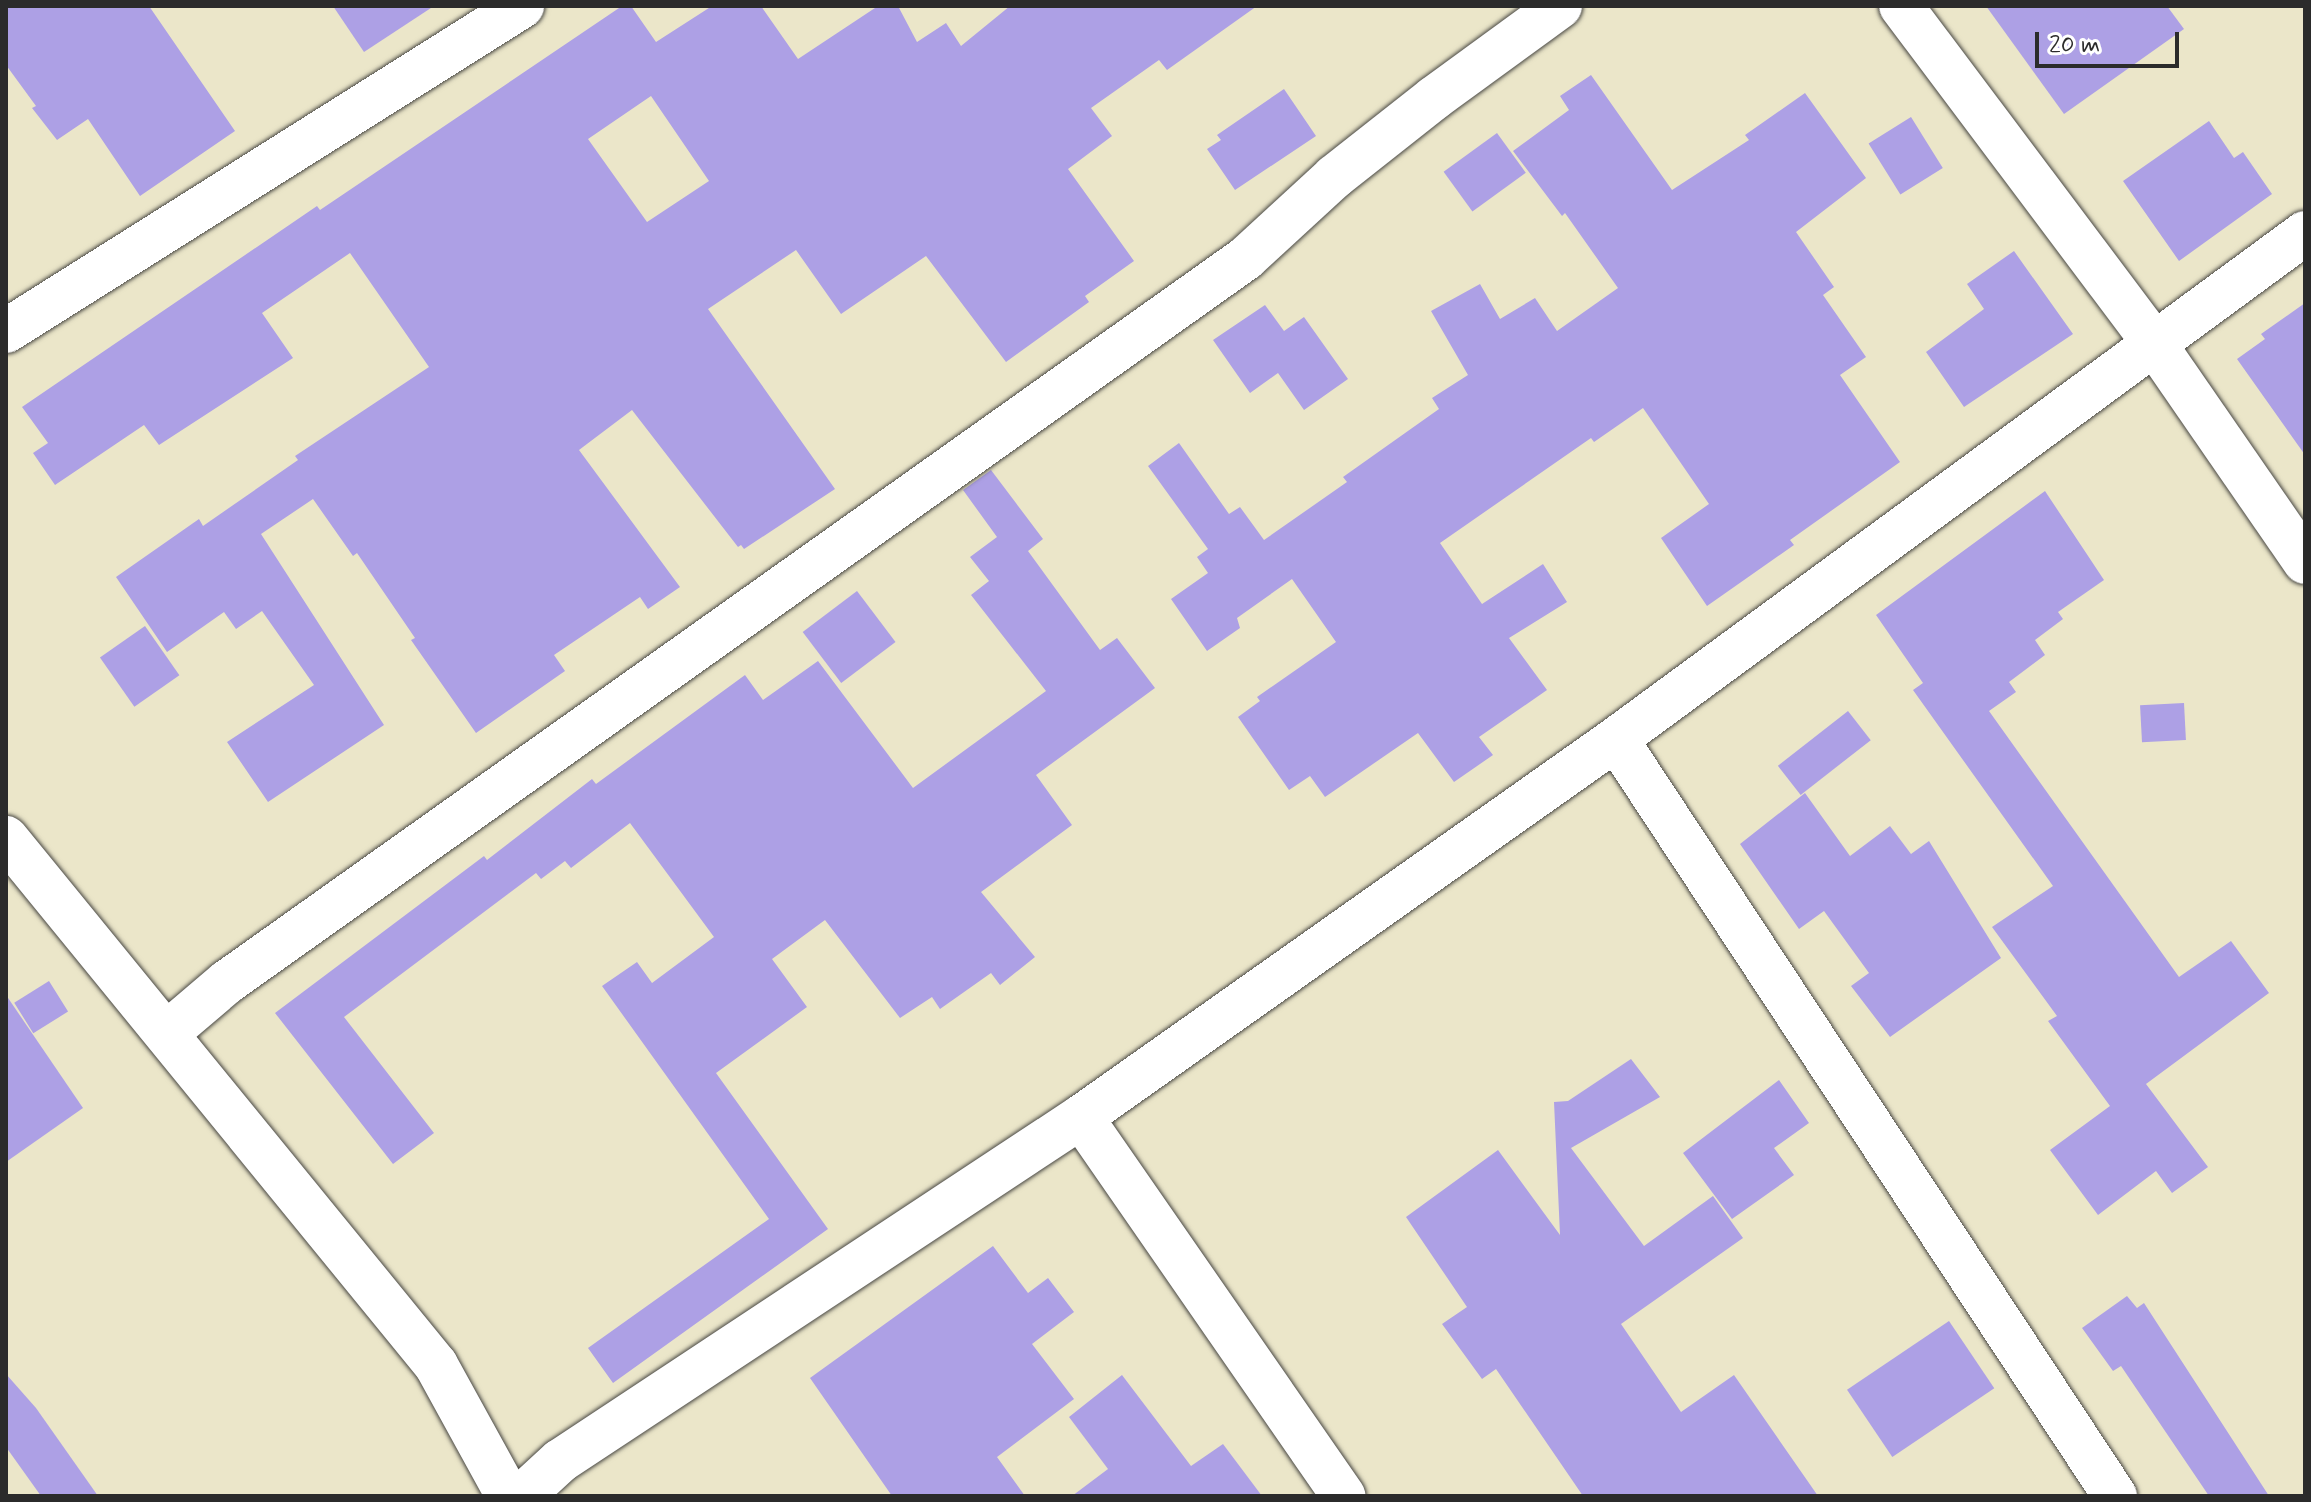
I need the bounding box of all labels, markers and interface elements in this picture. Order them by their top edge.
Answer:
scale bar [2039,16,2183,66]
text: 20 m [2049,30,2100,61]

